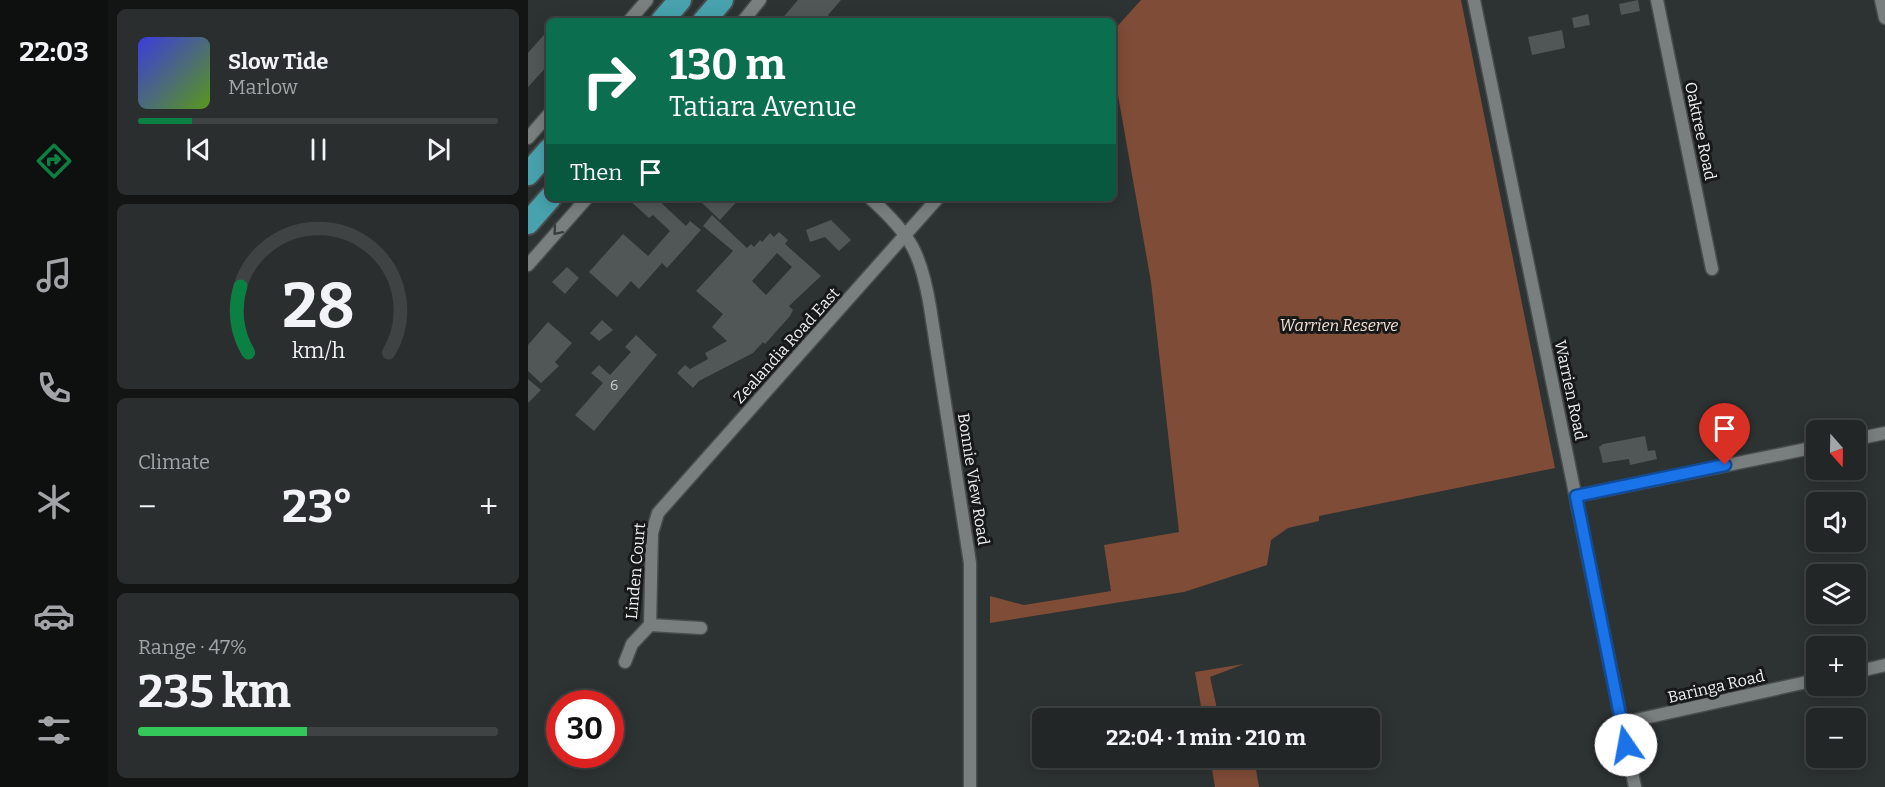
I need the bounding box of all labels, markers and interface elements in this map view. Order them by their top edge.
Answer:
text: 22:03 [19,36,89,68]
text: 130 m [669,40,786,90]
icon: right [570,42,648,120]
text: Slow Tide [228,48,328,75]
text: Marlow [228,75,298,99]
street label: Oaktree Road [1681,80,1720,182]
text: Tatiara Avenue [669,91,856,123]
icon: previous [182,133,215,166]
icon: pause [302,133,335,166]
icon: next [422,133,455,166]
icon: directions [33,140,75,182]
icon: arrive [634,156,667,189]
text: Then [570,159,622,186]
one-way arrow [553,225,564,235]
icon: music [33,254,75,296]
text: 28 [282,269,354,344]
street label: Zealandia Road East [729,283,843,407]
park label: Warrien Reserve [1280,316,1398,335]
street label: Warrien Road [1551,338,1591,442]
text: km/h [291,339,345,365]
icon: phone [33,367,75,409]
house number: 6 [610,377,618,394]
pin [1699,403,1750,465]
street label: Bonnie View Road [954,412,993,547]
icon: arrive [1708,412,1741,445]
north arrow [1806,420,1866,480]
map controls [1806,420,1866,768]
text: Climate [138,450,210,474]
text: 23° [282,480,353,534]
icon: climate [33,481,75,523]
text: − [138,487,156,527]
text: + [479,487,498,527]
button: sound [1806,492,1866,552]
street label: Linden Court [622,522,649,620]
button: layers [1806,564,1866,624]
icon: car [33,595,75,637]
text: Range · 47% [138,635,247,659]
button: + [1806,636,1866,696]
text: 235 km [138,665,291,719]
street label: Baringa Road [1666,666,1767,707]
speed limit sign: 30 [546,690,624,768]
button: − [1806,708,1866,768]
icon: filters [33,709,75,751]
position arrow [1594,713,1658,777]
text: 22:04 · 1 min · 210 m [1106,724,1306,751]

